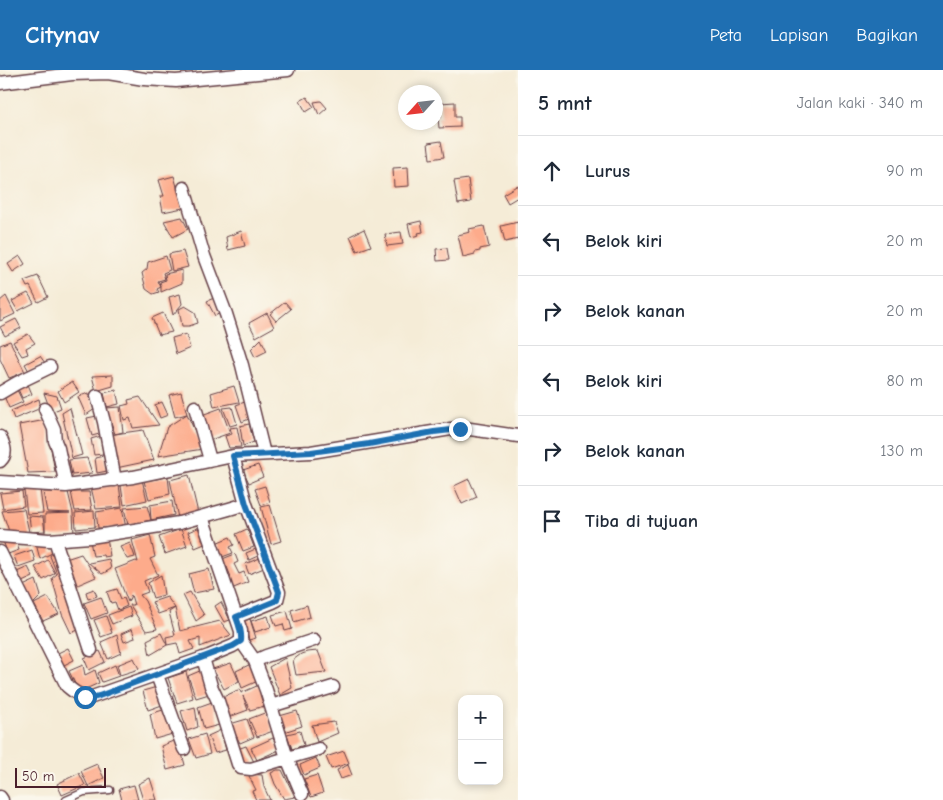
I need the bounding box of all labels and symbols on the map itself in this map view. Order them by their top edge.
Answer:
north arrow [398,85,443,130]
route end [449,418,472,441]
route start [74,686,97,709]
scale bar [15,765,106,788]

